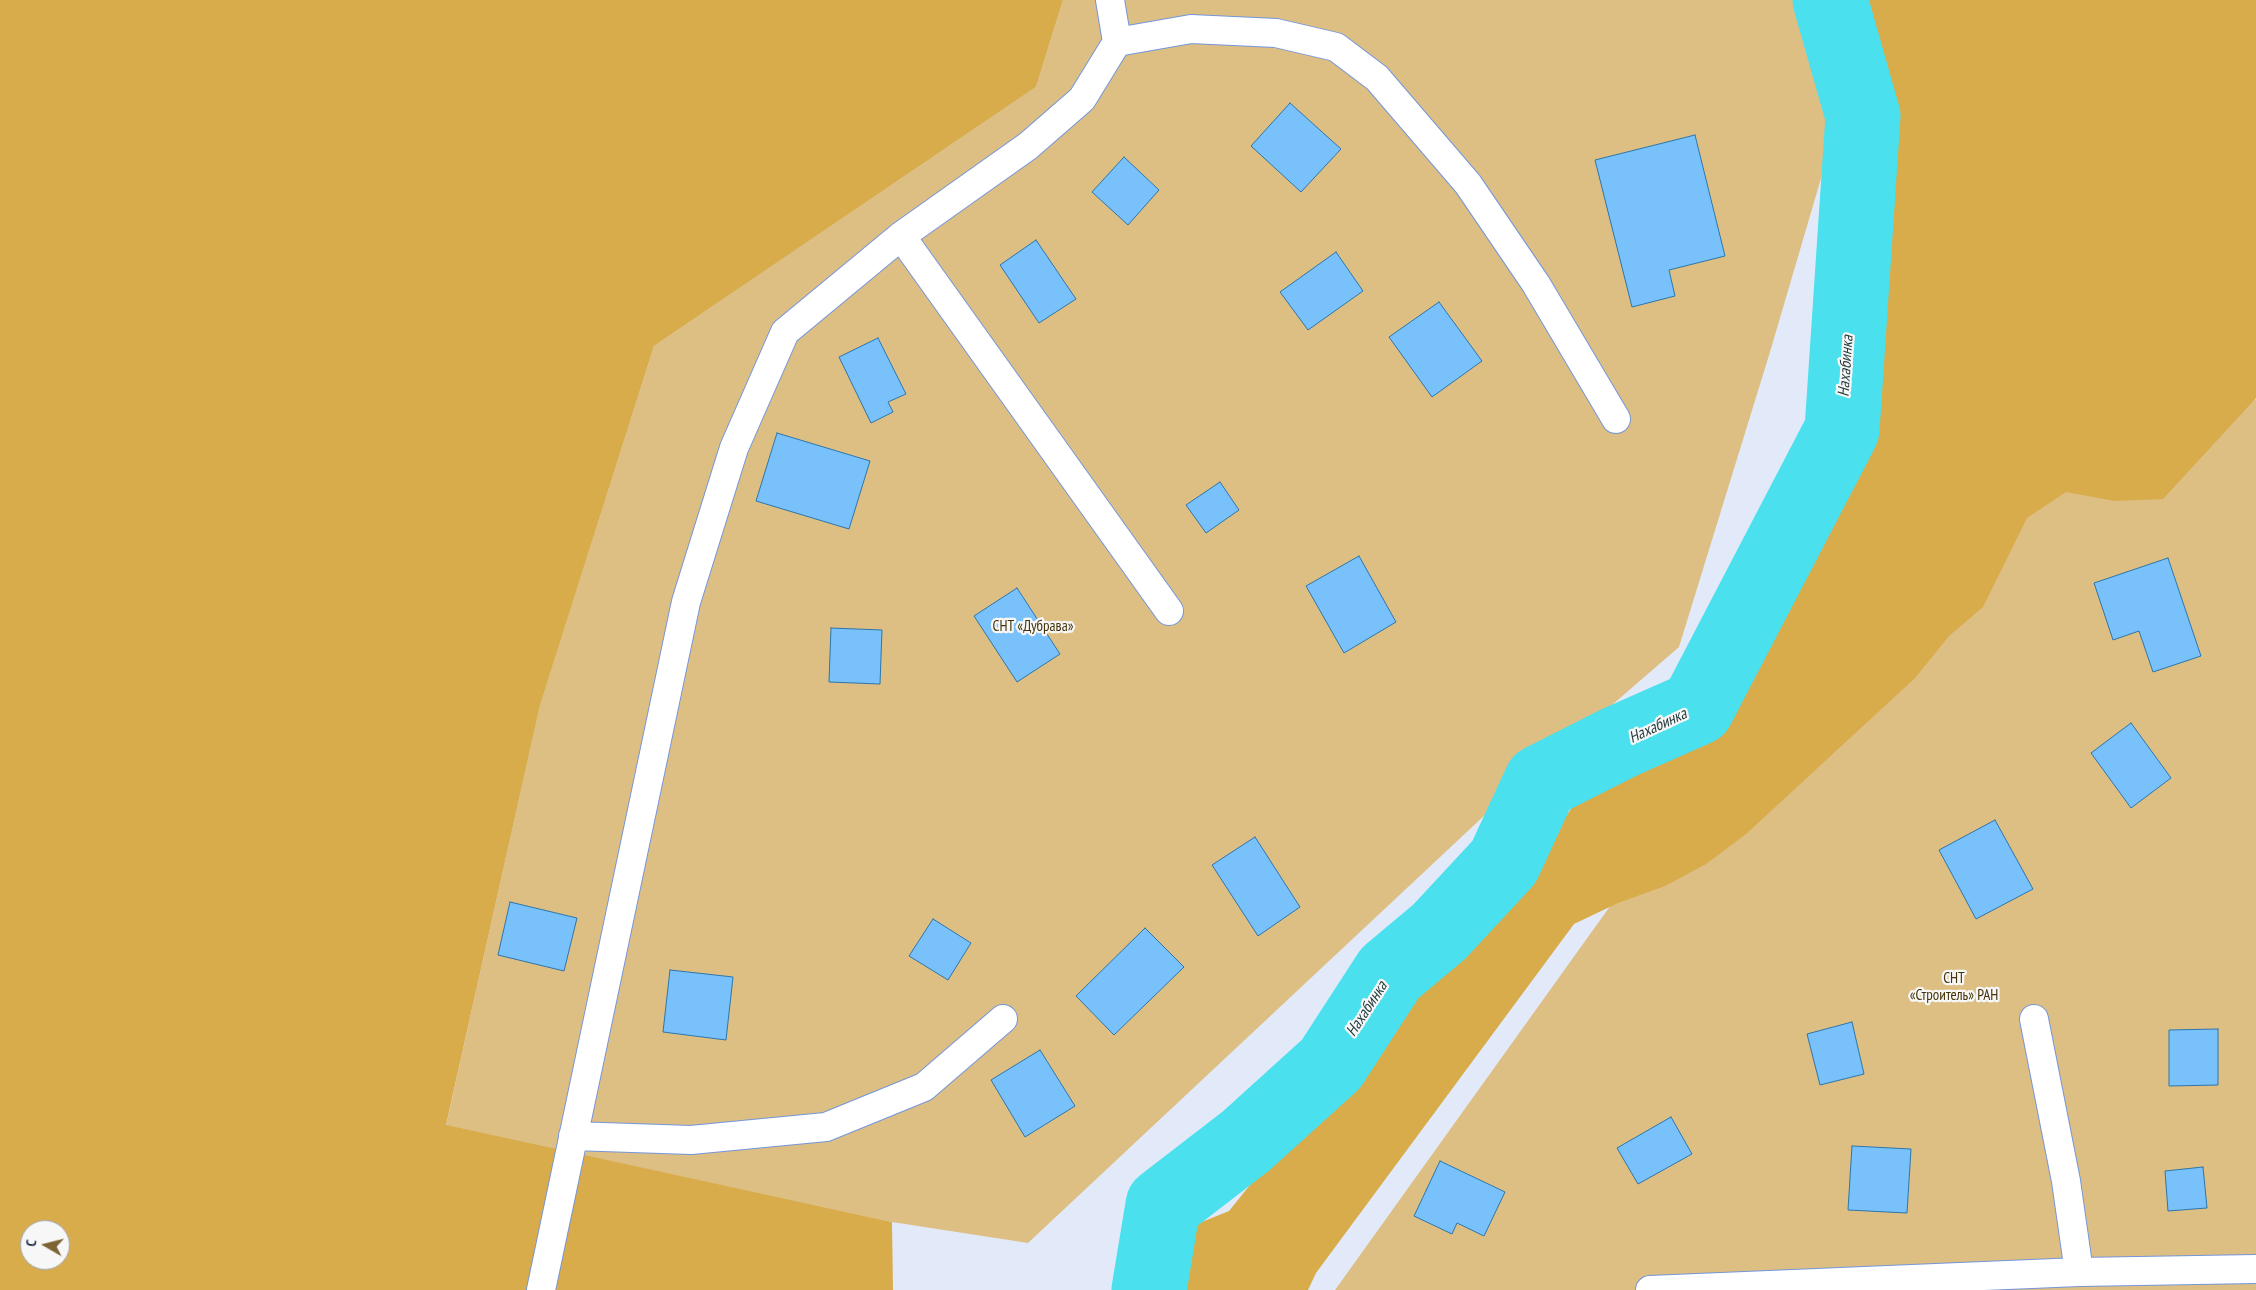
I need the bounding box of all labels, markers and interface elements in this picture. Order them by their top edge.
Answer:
water label: Нахабинка [1834,335,1858,397]
park label: СНТ «Дубрава» [993,618,1073,636]
water label: Нахабинка [1626,704,1690,748]
park label: СНТ «Строитель» РАН [1910,970,1998,1005]
water label: Нахабинка [1342,978,1392,1040]
north arrow [20,1220,70,1270]
text: С [22,1239,40,1247]

